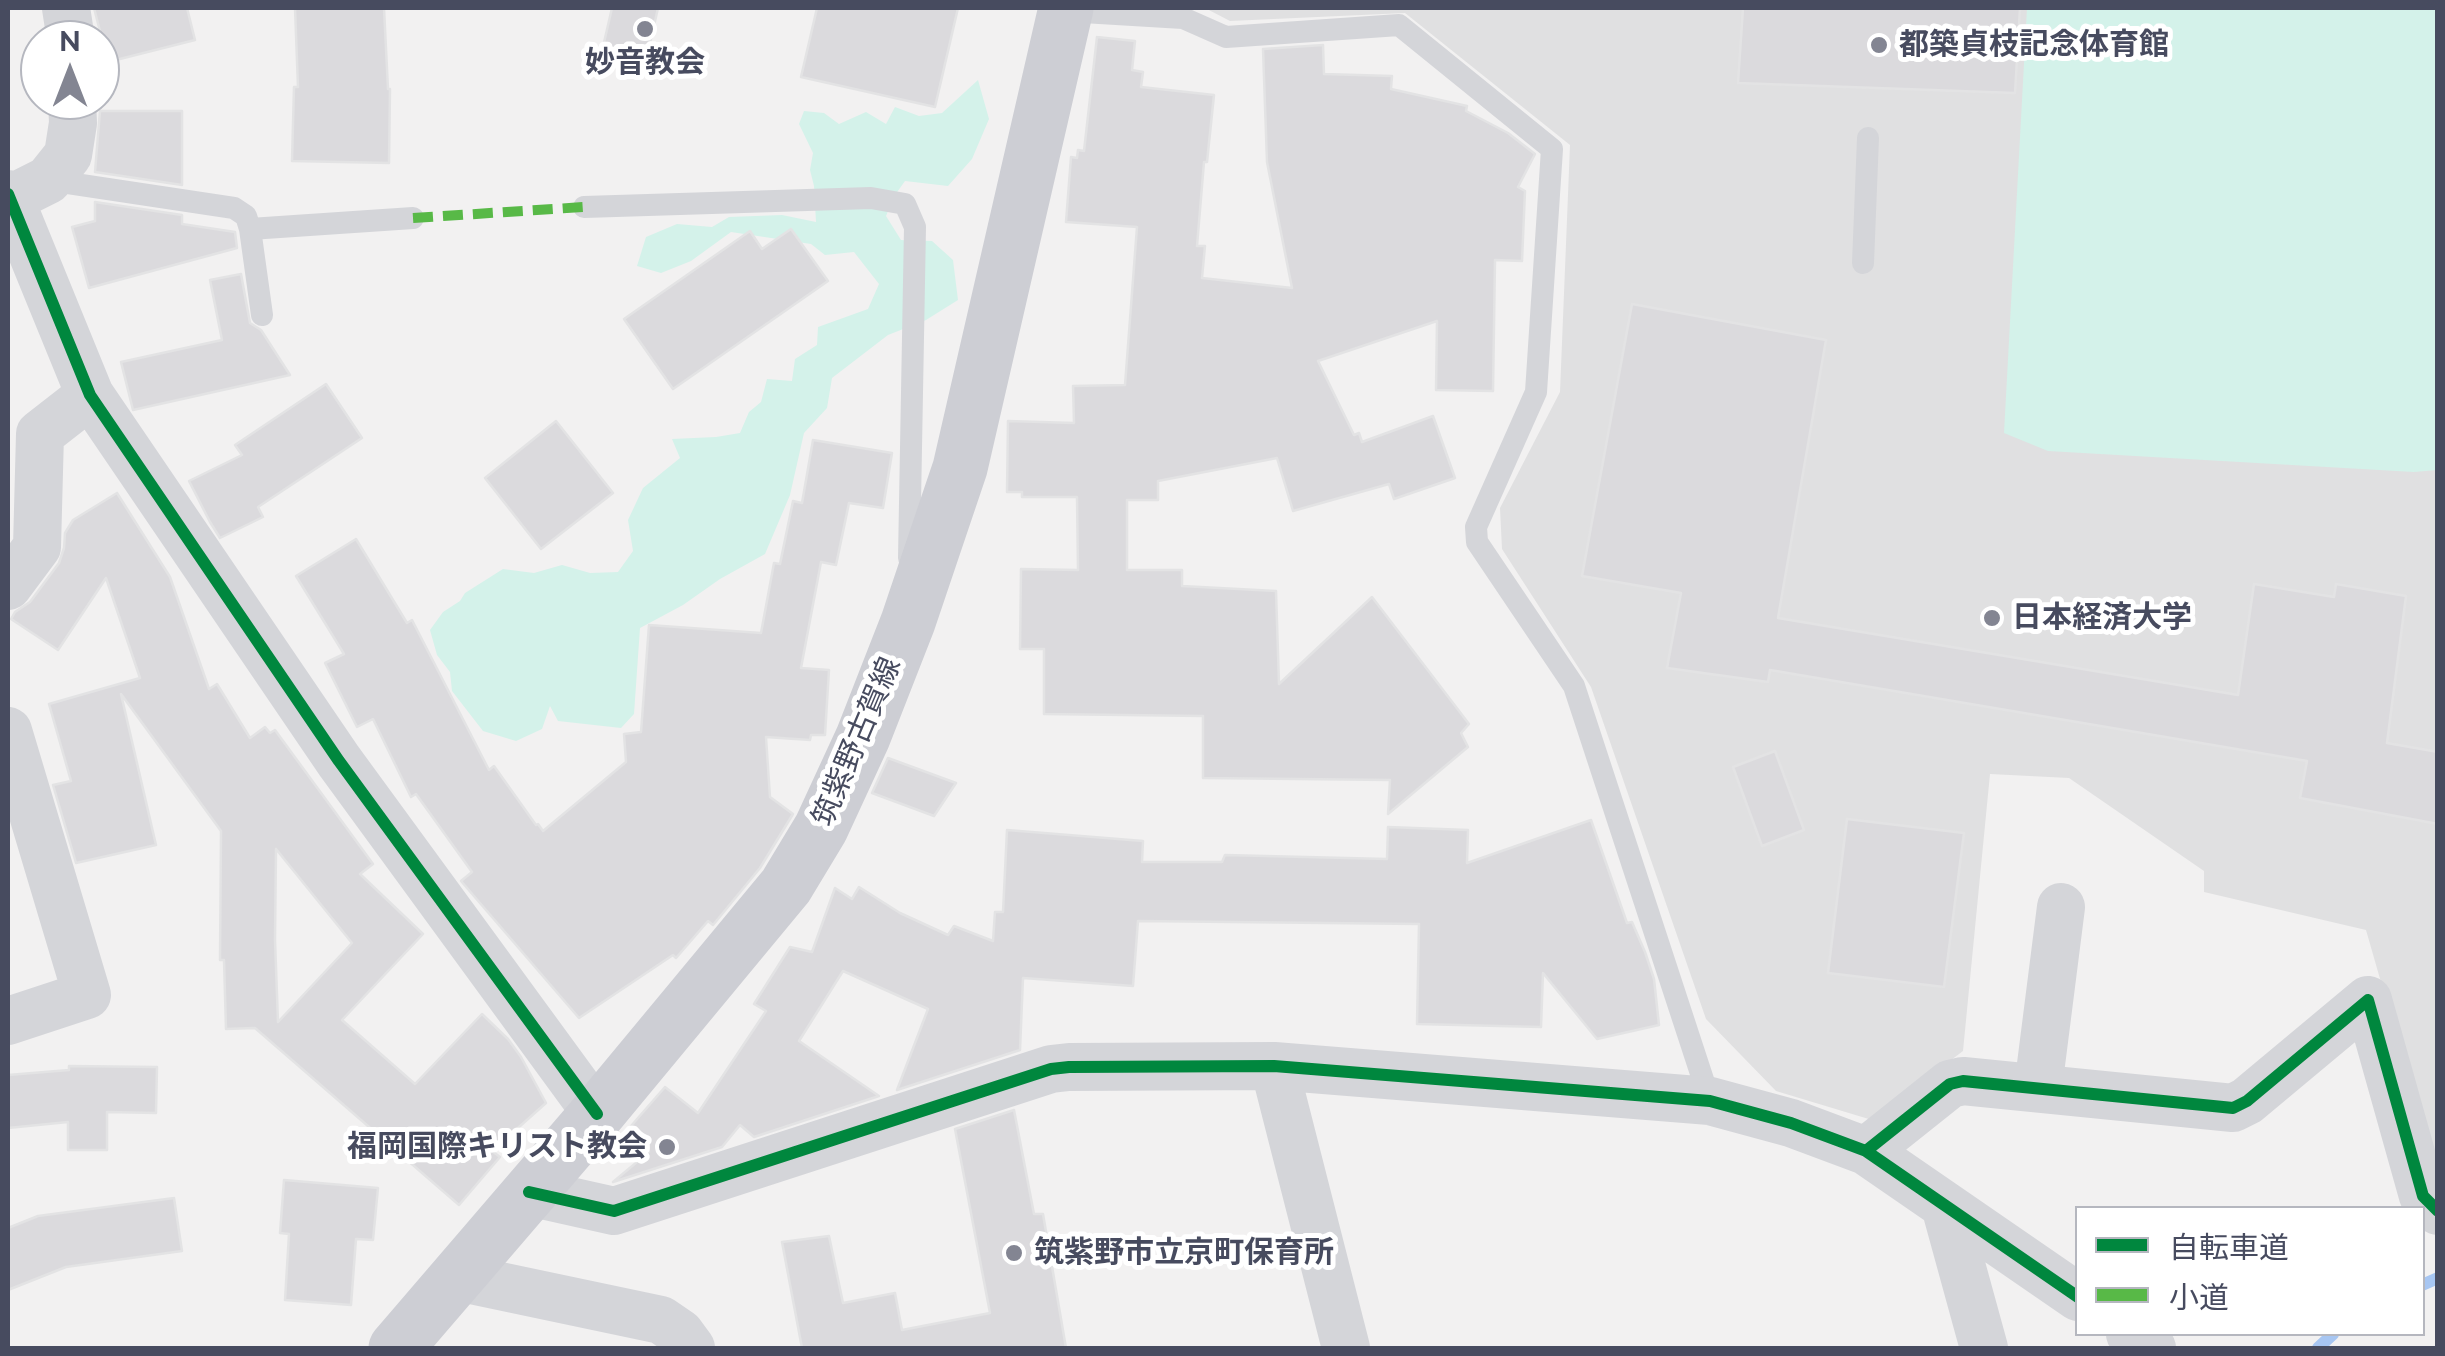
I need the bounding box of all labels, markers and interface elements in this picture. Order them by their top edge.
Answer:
marker: 妙音教会 [634,18,656,40]
north arrow [20,20,120,120]
text: N [59,25,81,58]
place label: 都築貞枝記念体育館 [1899,27,2169,63]
marker: 都築貞枝記念体育館 [1868,34,1890,56]
place label: 妙音教会 [585,45,705,81]
place label: 日本経済大学 [2012,600,2192,636]
marker: 日本経済大学 [1981,607,2003,629]
street label: 筑紫野古賀線 [805,652,909,832]
place label: 福岡国際キリスト教会 [347,1129,647,1165]
marker: 福岡国際キリスト教会 [656,1136,678,1158]
legend [2075,1206,2425,1336]
text: 自転車道 [2169,1230,2289,1265]
place label: 筑紫野市立京町保育所 [1034,1235,1334,1271]
marker: 筑紫野市立京町保育所 [1003,1242,1025,1264]
text: 小道 [2169,1280,2229,1315]

